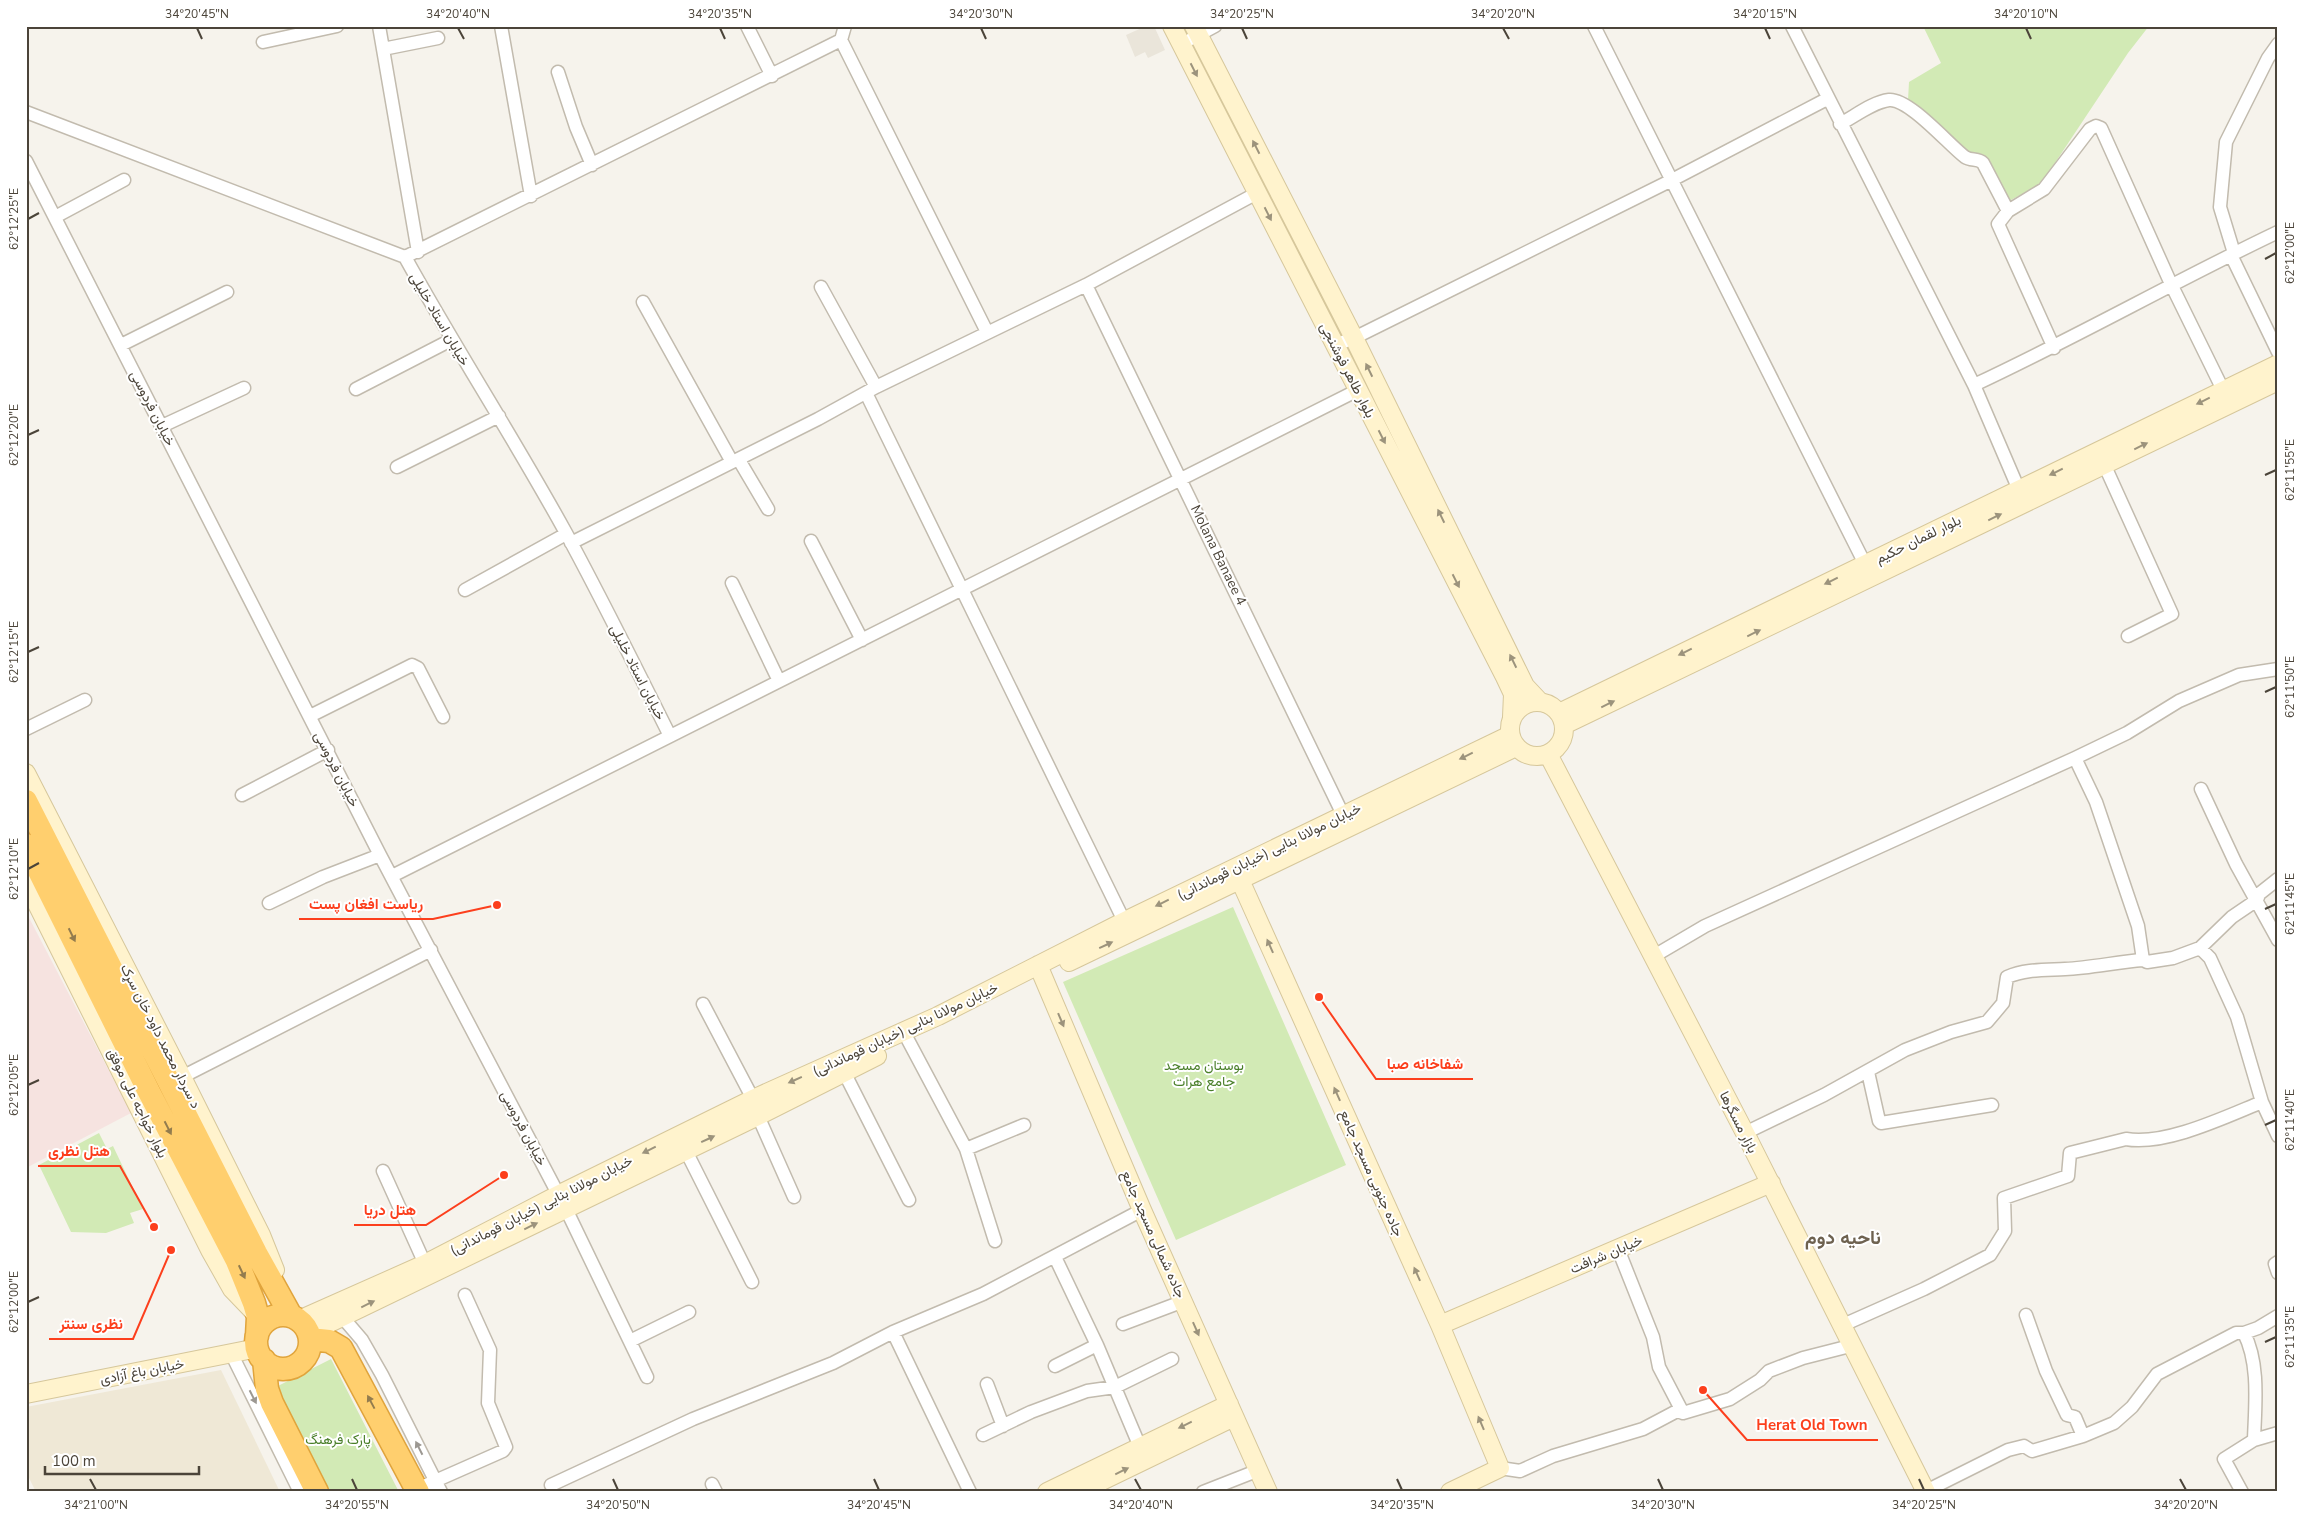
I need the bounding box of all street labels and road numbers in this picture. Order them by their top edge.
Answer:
street label: خیابان استاد خلیلی [405,269,474,369]
street label: بلوار طاهر فوشنجی [1315,319,1380,421]
street label: خیابان فردوسی [125,367,180,449]
street label: Molana Banaee 4 [1186,502,1251,609]
street label: بلوار لقمان حکیم [1872,511,1964,568]
street label: خیابان استاد خلیلی [605,621,670,723]
street label: خیابان فردوسی [309,728,364,810]
street label: خیابان مولانا بنایی (خیابان قوماندانی) [1174,798,1364,904]
street label: د سردار محمد داود خان سړک [116,961,205,1112]
street label: خیابان مولانا بنایی (خیابان قوماندانی) [809,978,1001,1081]
street label: بلوار خواجه علی موفق [103,1045,172,1161]
street label: خیابان فردوسی [496,1087,551,1169]
street label: بازار مسگرها [1715,1088,1762,1157]
street label: جاده جنوبی مسجد جامع [1334,1107,1408,1240]
street label: خیابان مولانا بنایی (خیابان قوماندانی) [447,1151,636,1260]
street label: جاده شمالی مسجد جامع [1116,1167,1190,1302]
street label: خیابان شرافت [1567,1231,1645,1278]
street label: خیابان باغ آزادی [98,1354,186,1390]

